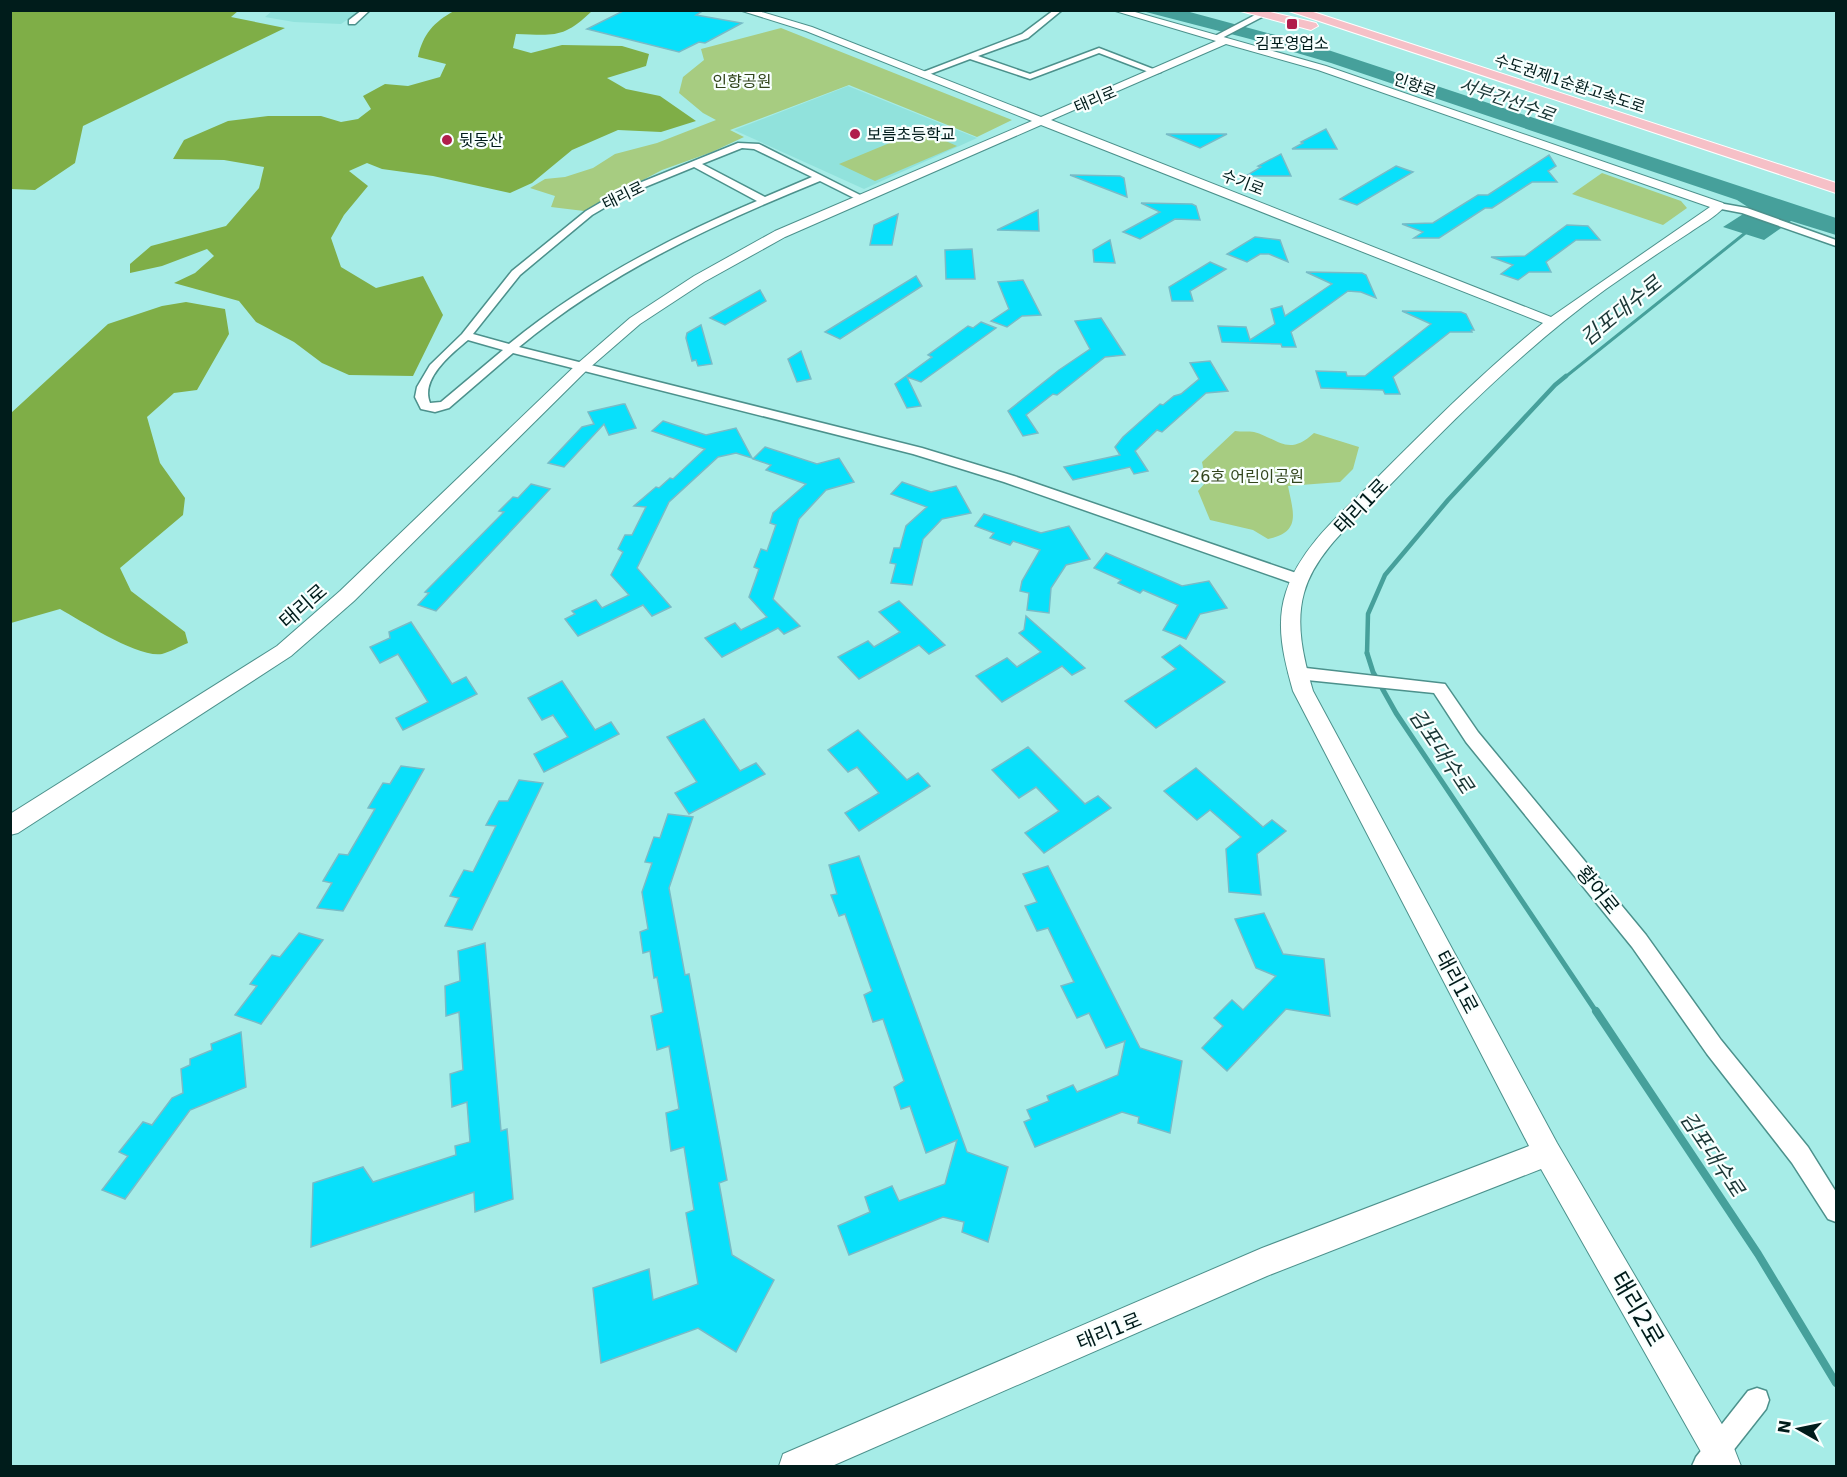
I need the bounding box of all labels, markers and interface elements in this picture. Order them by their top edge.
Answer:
marker: 김포영업소 [1285,17,1299,31]
place label: 김포영업소 [1255,34,1329,53]
street label: 수도권제1순환고속도로 [1492,50,1648,117]
street label: 인향로 [1391,69,1439,102]
park label: 인향공원 [713,72,771,91]
water label: 서부간선수로 [1457,73,1559,126]
street label: 태리로 [1071,82,1119,117]
place label: 보름초등학교 [867,125,955,144]
marker: 보름초등학교 [848,127,862,141]
place label: 뒷동산 [459,131,503,150]
marker: 뒷동산 [440,133,454,147]
street label: 수기로 [1219,166,1267,199]
street label: 태리로 [599,177,647,214]
water label: 김포대수로 [1576,270,1667,351]
park label: 26호 어린이공원 [1190,467,1304,486]
street label: 태리1로 [1329,473,1393,539]
street label: 태리로 [274,579,332,633]
water label: 김포대수로 [1404,704,1479,799]
street label: 황어로 [1571,861,1625,919]
street label: 태리1로 [1430,946,1484,1018]
water label: 김포대수로 [1675,1107,1750,1202]
street label: 태리2로 [1604,1267,1670,1351]
street label: 태리1로 [1073,1307,1145,1355]
north arrow [1769,1399,1829,1459]
text: N [1774,1419,1795,1435]

